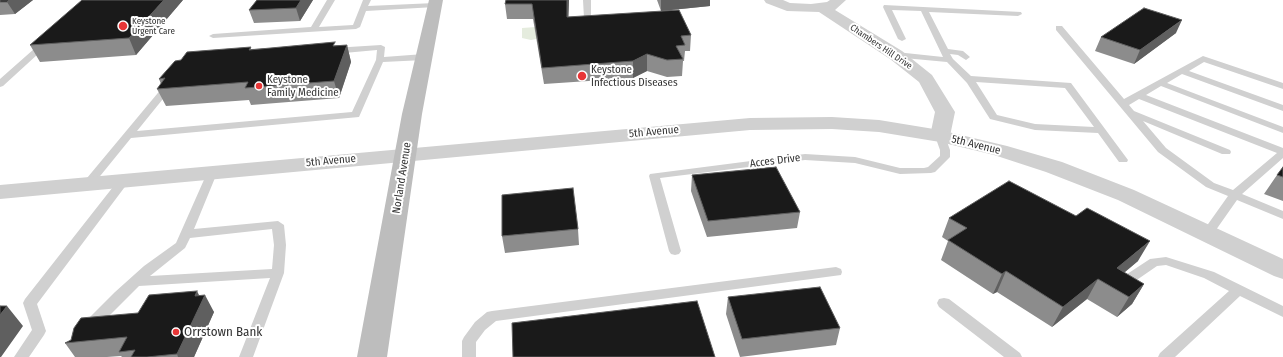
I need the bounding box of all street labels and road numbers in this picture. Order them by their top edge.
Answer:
street label: Chambers Hill Drive [848,22,914,72]
street label: 5th Avenue [629,123,679,141]
street label: 5th Avenue [950,133,1002,157]
street label: Norland Avenue [390,141,414,215]
street label: Acces Drive [749,151,801,171]
street label: 5th Avenue [306,152,356,170]

